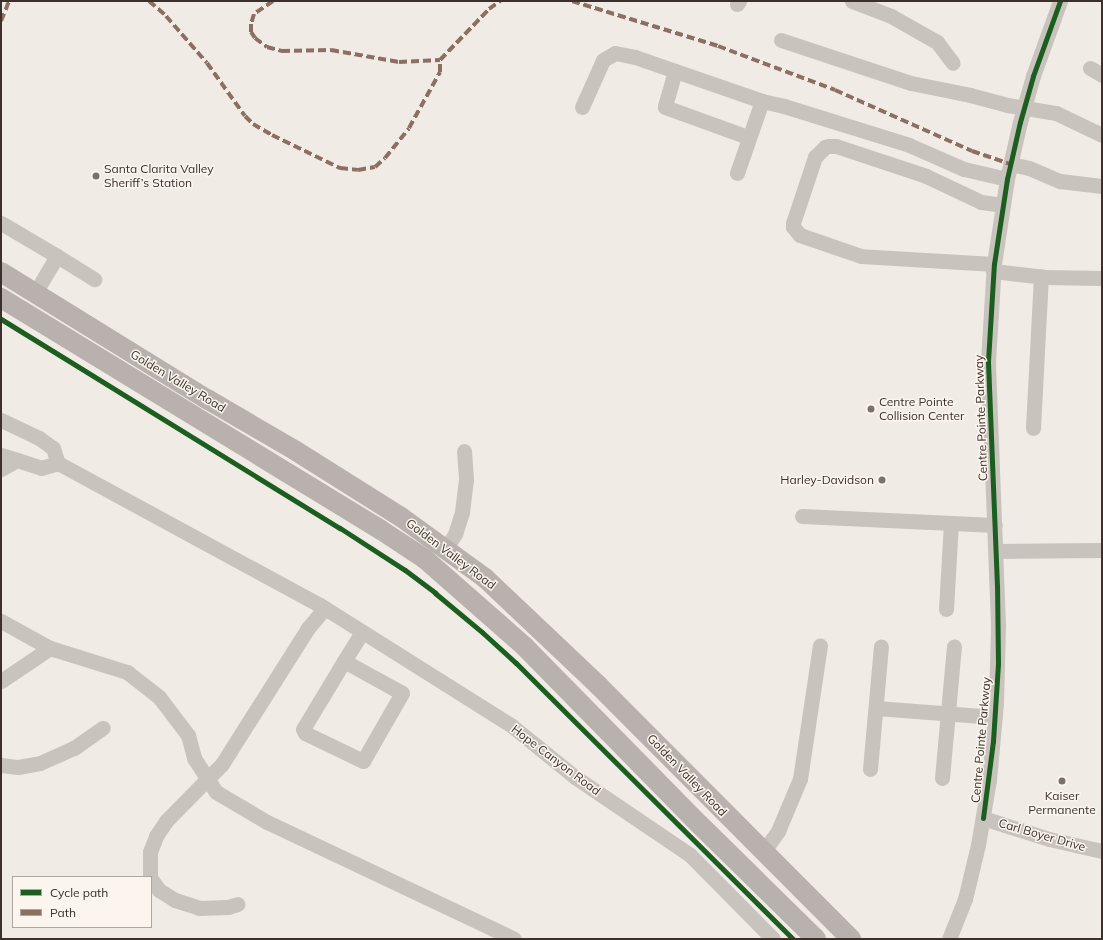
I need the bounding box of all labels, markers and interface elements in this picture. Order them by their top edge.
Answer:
place label: Santa Clarita Valley Sheriff’s Station [104,162,214,190]
marker: Santa Clarita Valley Sheriff’s Station [91,171,101,181]
street label: Golden Valley Road [128,347,228,415]
street label: Centre Pointe Parkway [972,355,990,481]
place label: Centre Pointe Collision Center [879,395,964,423]
marker: Centre Pointe Collision Center [866,404,876,414]
place label: Harley-Davidson [780,473,874,487]
marker: Harley-Davidson [877,475,887,485]
street label: Golden Valley Road [403,516,499,592]
street label: Centre Pointe Parkway [968,676,994,804]
street label: Hope Canyon Road [509,722,603,798]
street label: Golden Valley Road [644,731,730,819]
marker: Kaiser Permanente [1056,775,1068,787]
place label: Kaiser Permanente [1028,789,1096,817]
street label: Carl Boyer Drive [997,816,1087,854]
legend [12,876,152,928]
text: Cycle path [50,885,108,900]
text: Path [50,905,76,920]

